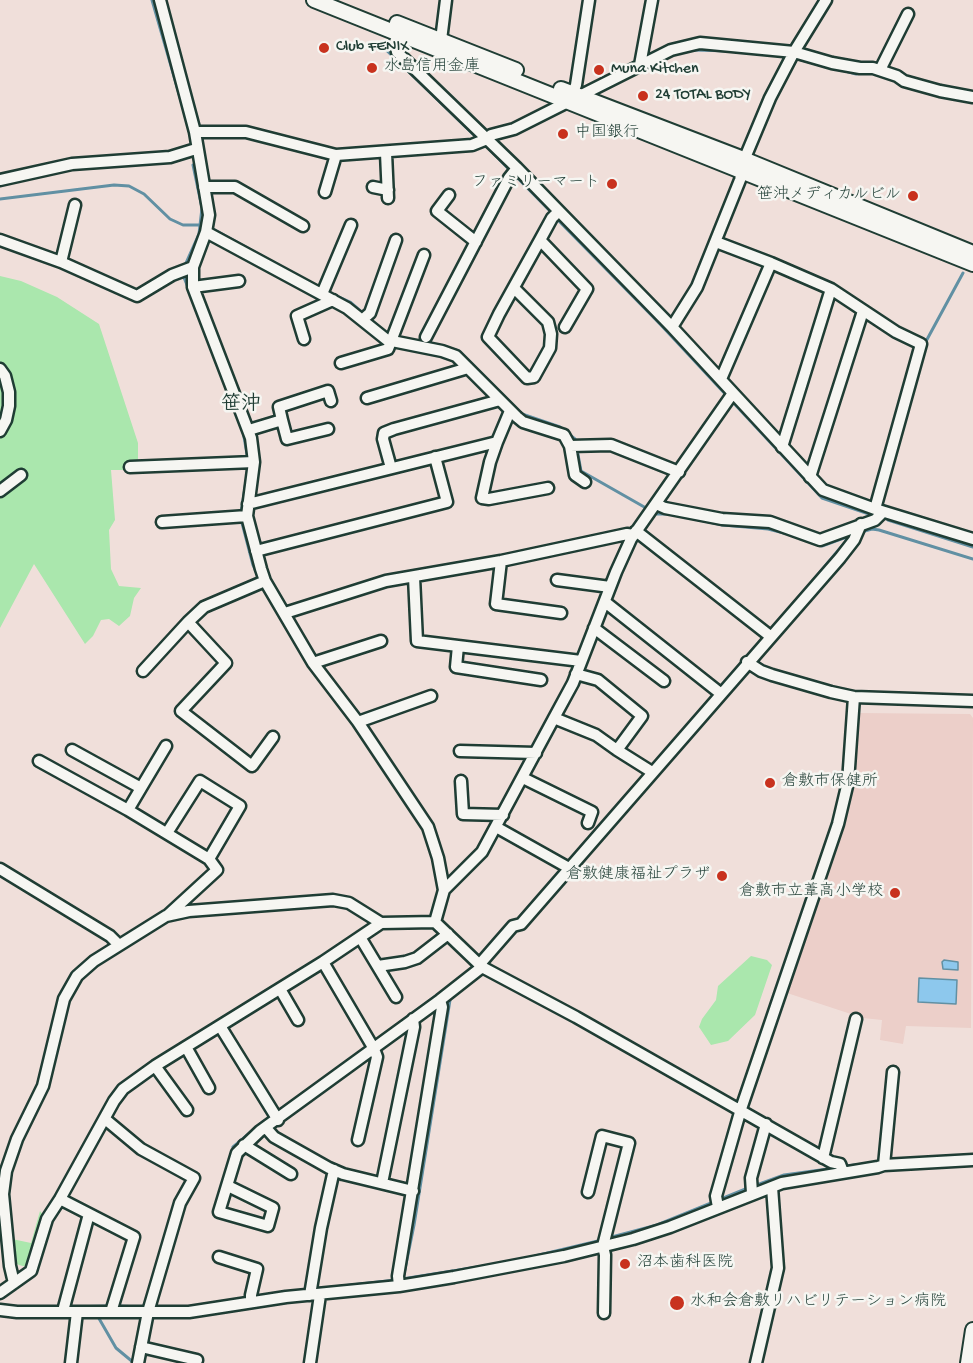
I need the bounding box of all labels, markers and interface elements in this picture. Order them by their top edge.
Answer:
place label: Club FENIX [336,38,409,58]
marker: Club FENIX [317,41,331,55]
place label: 水島信用金庫 [384,58,480,78]
place label: Muna Kitchen [611,60,699,80]
marker: 水島信用金庫 [365,61,379,75]
marker: Muna Kitchen [592,63,606,77]
place label: 24 TOTAL BODY [655,86,751,106]
marker: 24 TOTAL BODY [636,89,650,103]
place label: 中国銀行 [575,124,639,144]
marker: 中国銀行 [556,127,570,141]
place label: ファミリーマート [472,174,600,194]
marker: ファミリーマート [605,177,619,191]
place label: 笹沖メディカルビル [757,186,901,206]
marker: 笹沖メディカルビル [906,189,920,203]
district label: 笹沖 [221,394,261,418]
place label: 倉敷市保健所 [782,773,878,793]
marker: 倉敷市保健所 [763,776,777,790]
place label: 倉敷健康福祉プラザ [566,866,710,886]
marker: 倉敷健康福祉プラザ [715,869,729,883]
place label: 倉敷市立葦高小学校 [739,883,883,903]
marker: 倉敷市立葦高小学校 [888,886,902,900]
place label: 沼本歯科医院 [637,1254,733,1274]
marker: 沼本歯科医院 [618,1257,632,1271]
place label: 水和会倉敷リハビリテーション病院 [690,1293,946,1313]
marker: 水和会倉敷リハビリテーション病院 [668,1294,686,1312]

